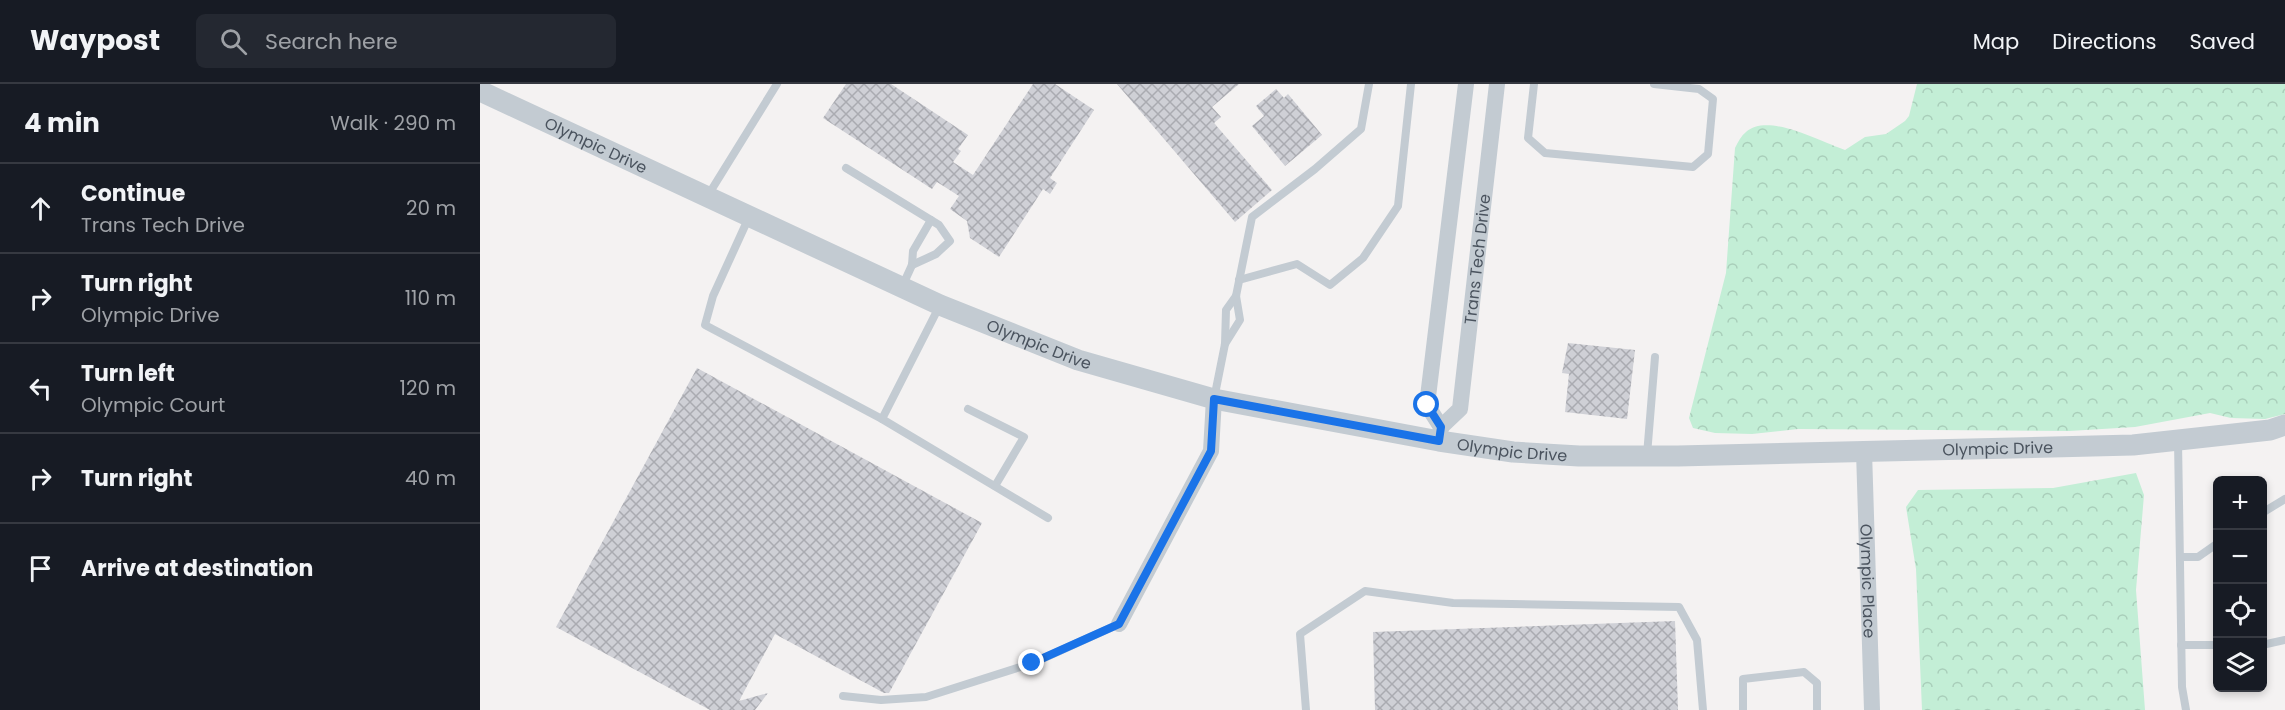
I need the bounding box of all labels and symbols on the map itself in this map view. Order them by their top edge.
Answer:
street label: Olympic Drive [541,112,651,179]
street label: Trans Tech Drive [1459,193,1496,326]
street label: Olympic Drive [983,314,1094,375]
route start [1413,391,1439,417]
street label: Olympic Drive [1455,433,1568,467]
street label: Olympic Drive [1942,436,2054,462]
street label: Olympic Place [1854,523,1881,639]
route end [1018,649,1044,675]

